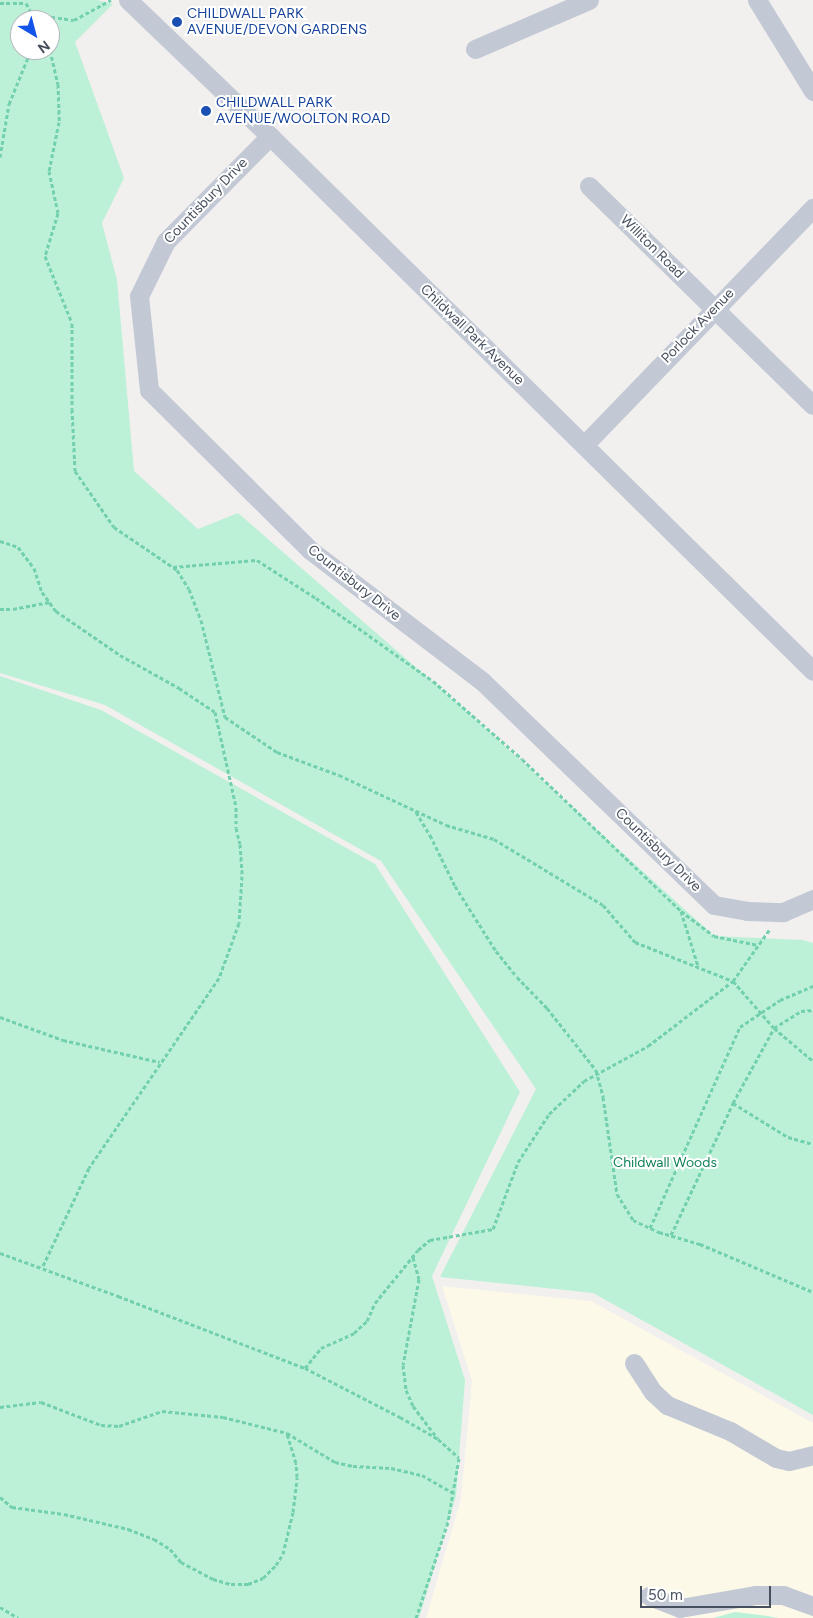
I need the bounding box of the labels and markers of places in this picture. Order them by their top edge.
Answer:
place label: CHILDWALL PARK AVENUE/DEVON GARDENS [187,6,367,38]
marker: CHILDWALL PARK AVENUE/DEVON GARDENS [171,16,183,28]
place label: CHILDWALL PARK AVENUE/WOOLTON ROAD [216,95,390,128]
marker: CHILDWALL PARK AVENUE/WOOLTON ROAD [200,105,212,117]

